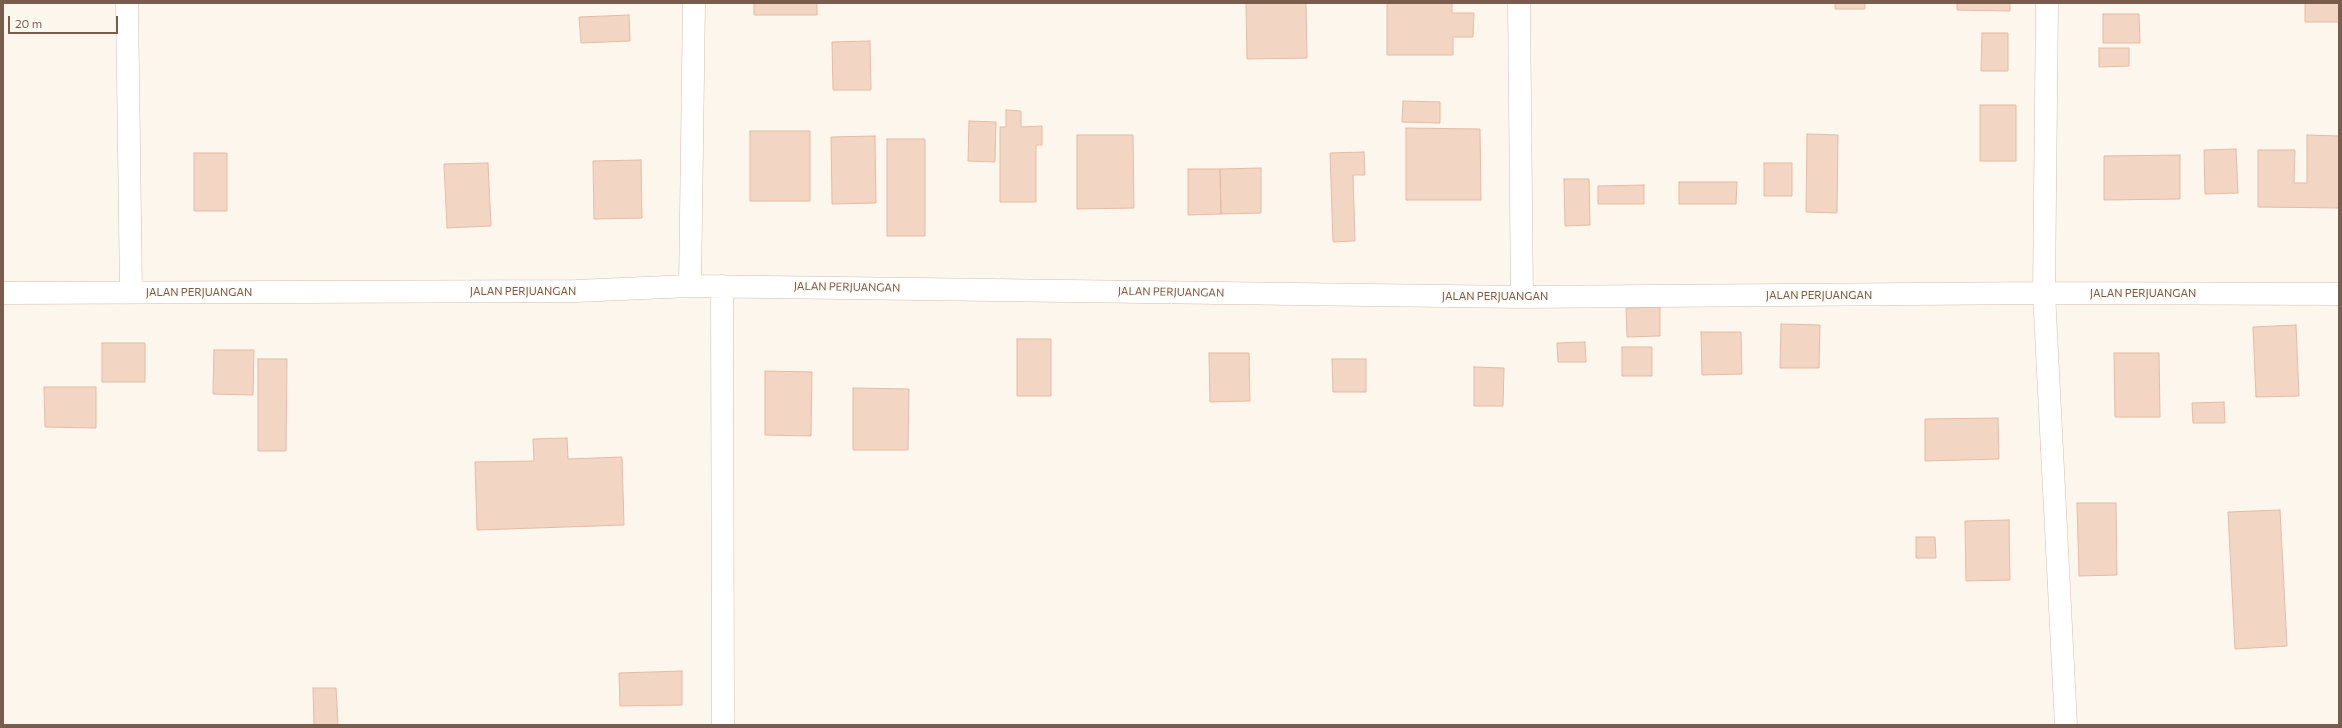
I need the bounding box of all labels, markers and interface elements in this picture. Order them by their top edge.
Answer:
scale bar [10,8,120,34]
text: 20 m [15,16,42,30]
street label: JALAN PERJUANGAN [794,279,900,295]
street label: JALAN PERJUANGAN [470,284,576,298]
street label: JALAN PERJUANGAN [1118,284,1224,300]
street label: JALAN PERJUANGAN [146,285,252,299]
street label: JALAN PERJUANGAN [2090,286,2196,300]
street label: JALAN PERJUANGAN [1766,288,1872,302]
street label: JALAN PERJUANGAN [1442,289,1548,303]

